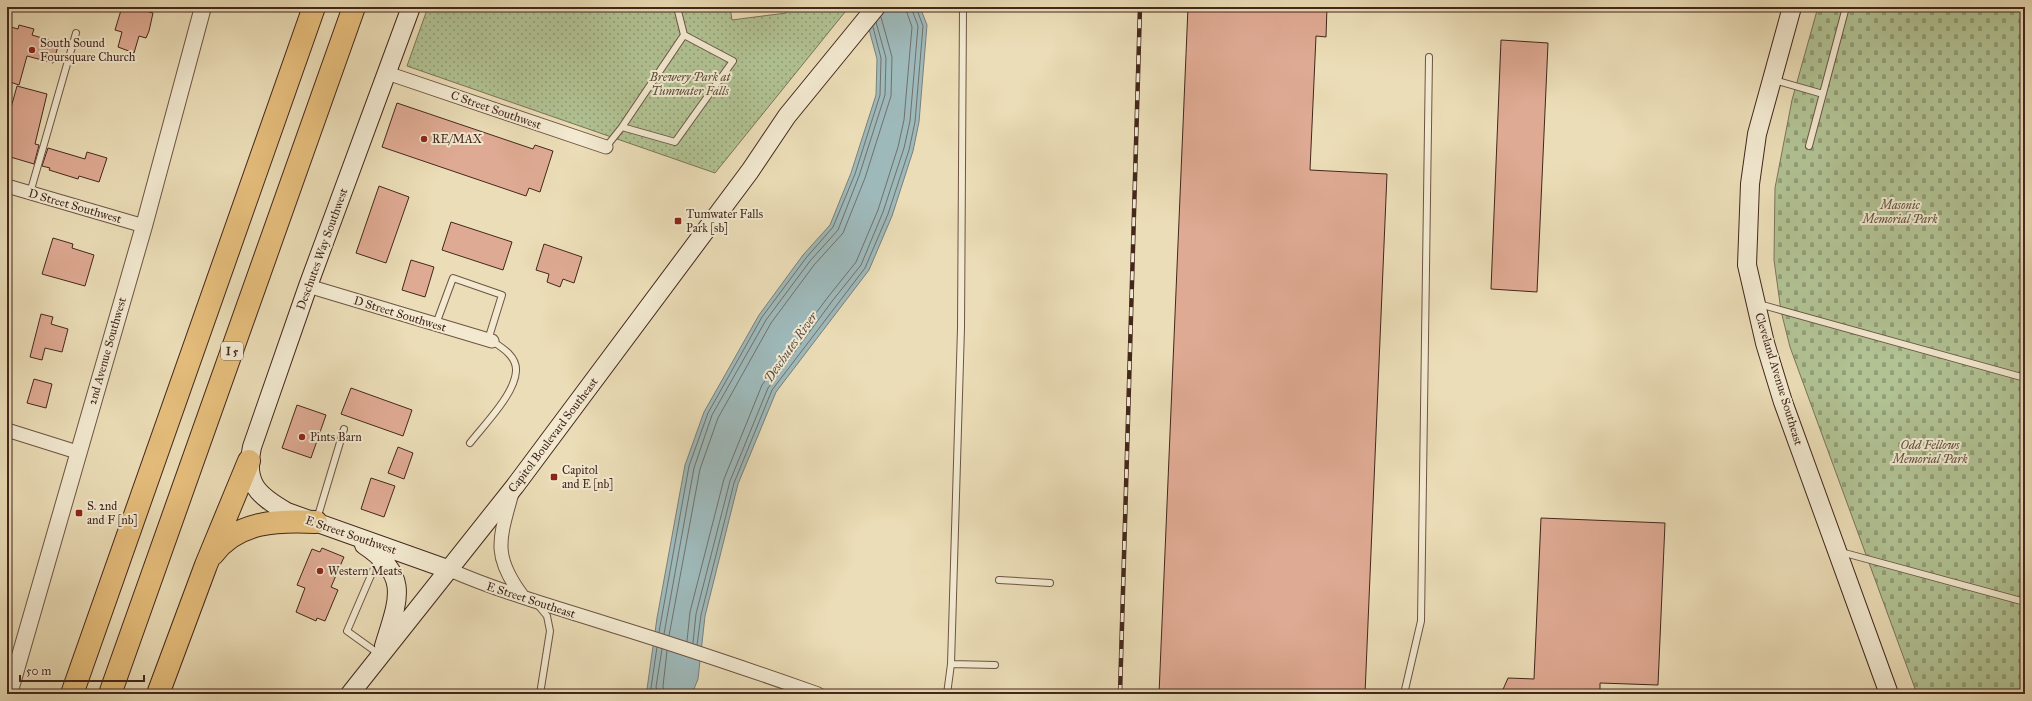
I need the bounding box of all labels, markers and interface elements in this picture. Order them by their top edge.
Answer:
place label: South Sound Foursquare Church [40,36,136,65]
marker: South Sound Foursquare Church [27,45,37,55]
park label: Brewery Park at Tumwater Falls [649,70,731,98]
street label: C Street Southwest [449,88,544,132]
place label: RE/MAX [432,132,483,146]
marker: RE/MAX [419,134,429,144]
street label: Deschutes Way Southwest [293,185,351,312]
street label: D Street Southwest [27,186,124,226]
park label: Masonic Memorial Park [1861,198,1938,226]
place label: Tumwater Falls Park [sb] [686,207,763,235]
marker: Tumwater Falls Park [sb] [673,216,683,226]
street label: D Street Southwest [352,293,449,335]
street label: 2nd Avenue Southwest [85,295,129,406]
water label: Deschutes River [761,309,821,386]
street label: Cleveland Avenue Southeast [1752,311,1806,448]
road number: I 5 [221,342,243,360]
street label: Capitol Boulevard Southeast [505,374,601,495]
place label: Pints Barn [310,430,362,444]
marker: Pints Barn [297,432,307,442]
park label: Odd Fellows Memorial Park [1891,438,1968,466]
place label: Capitol and E [nb] [562,463,613,491]
marker: Capitol and E [nb] [549,472,559,482]
place label: S. 2nd and F [nb] [87,499,138,527]
marker: S. 2nd and F [nb] [74,508,84,518]
street label: E Street Southwest [304,513,399,557]
place label: Western Meats [328,564,402,578]
marker: Western Meats [315,566,325,576]
street label: E Street Southeast [485,579,578,621]
scale bar [20,657,144,683]
text: 50 m [26,664,51,678]

